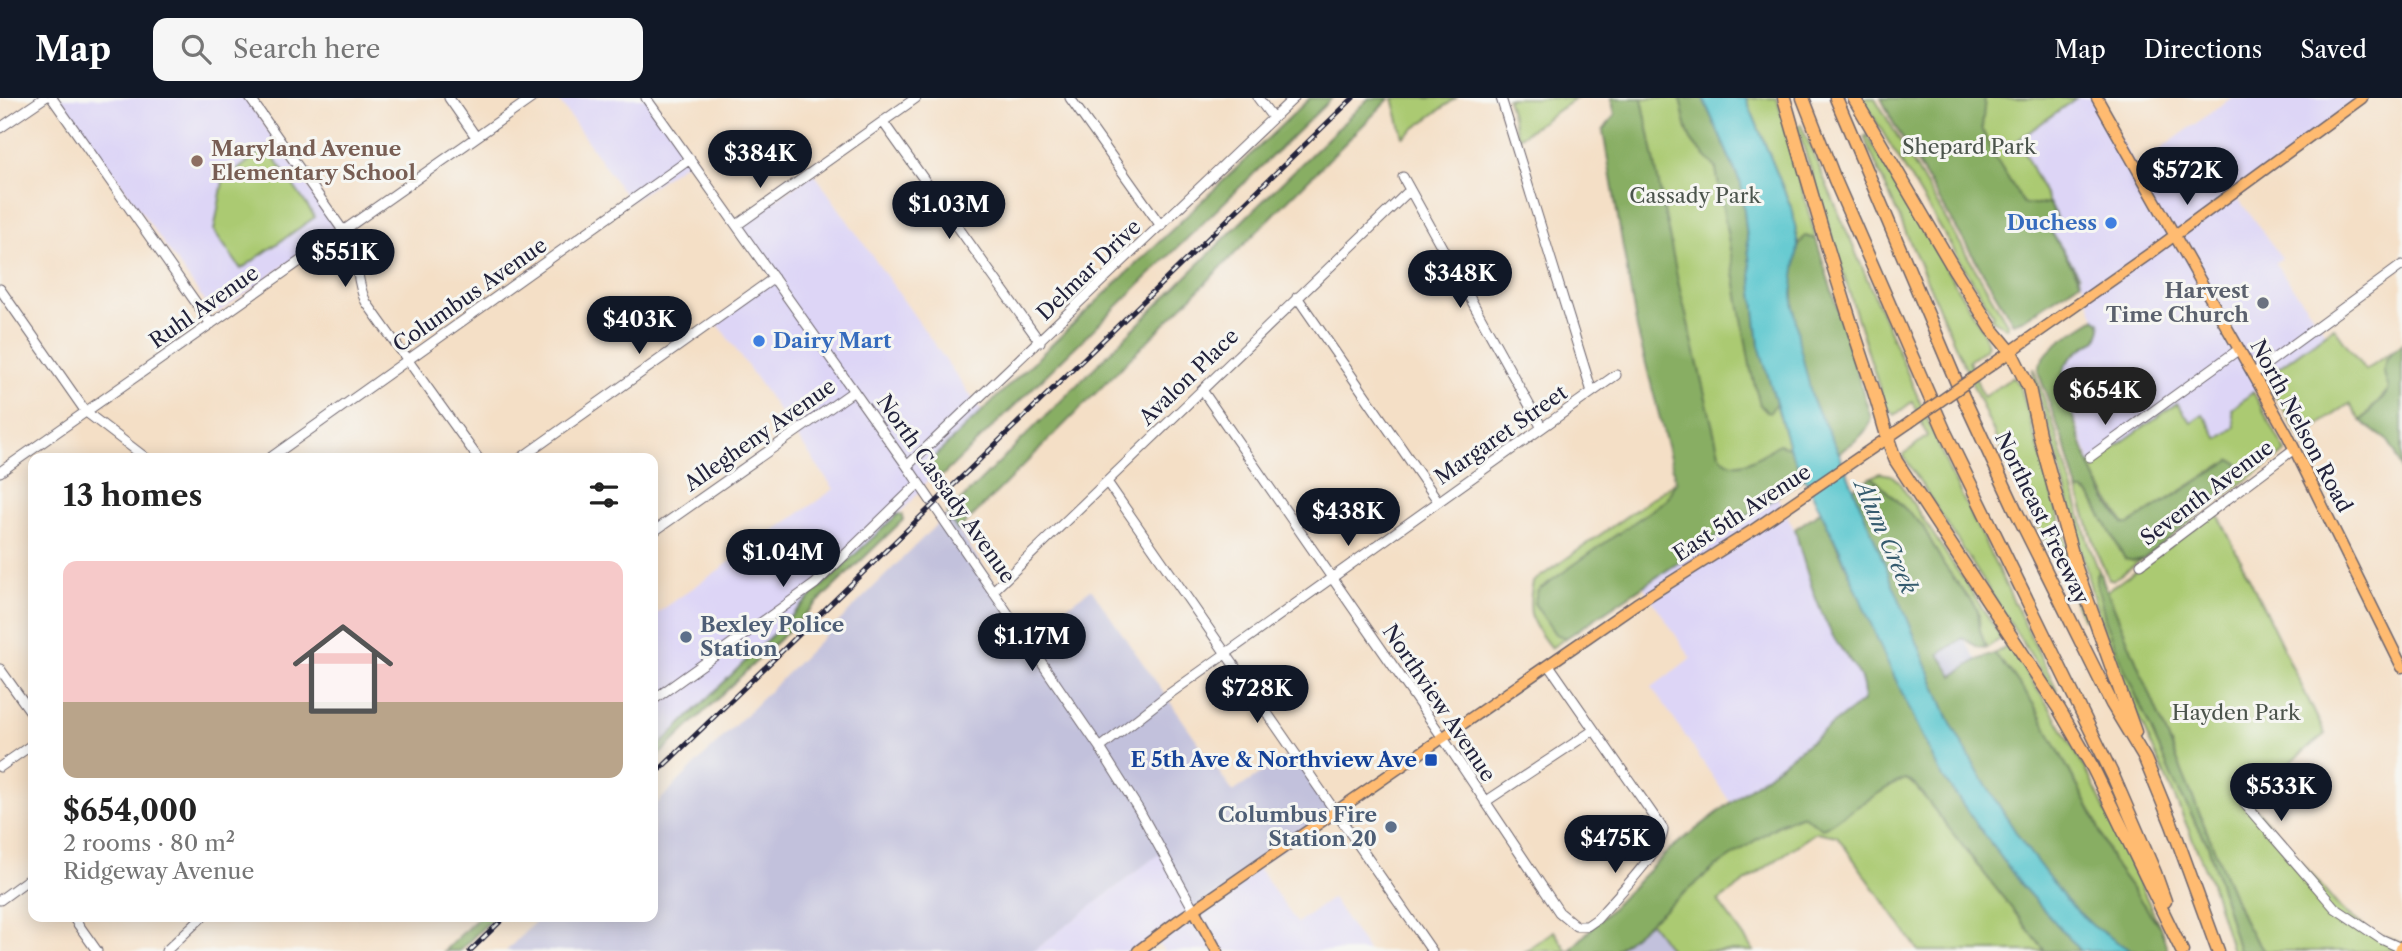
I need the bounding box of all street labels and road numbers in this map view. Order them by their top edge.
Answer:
street label: Delmar Drive [1032,214,1146,325]
street label: Columbus Avenue [388,232,551,357]
street label: Ruhl Avenue [145,260,263,353]
street label: Avalon Place [1133,323,1243,431]
street label: North Nelson Road [2245,335,2358,517]
street label: Allegheny Avenue [678,373,840,497]
street label: Margaret Street [1430,379,1572,490]
street label: North Cassady Avenue [872,390,1021,588]
street label: Northeast Freeway [1990,428,2095,608]
street label: Seventh Avenue [2135,435,2278,551]
street label: East 5th Avenue [1668,459,1815,566]
street label: Northview Avenue [1378,620,1501,786]

